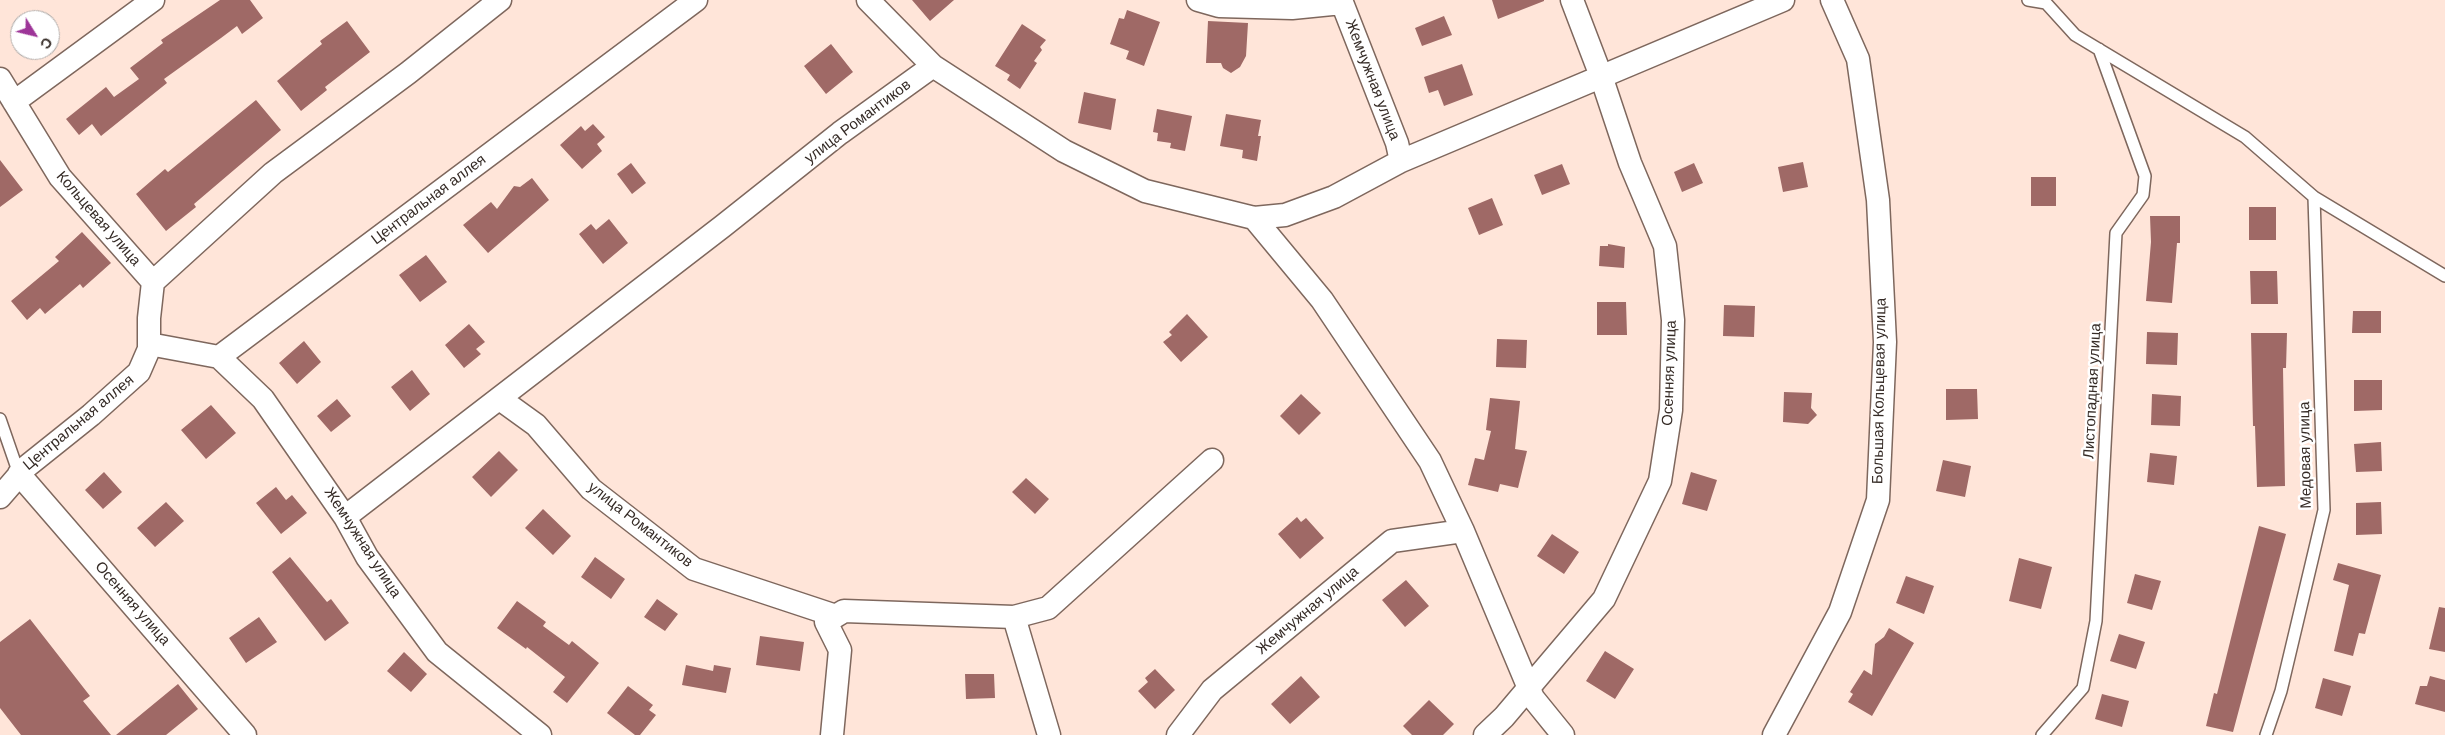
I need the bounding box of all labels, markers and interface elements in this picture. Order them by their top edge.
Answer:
north arrow [10,10,60,60]
street label: Жемчужная улица [1341,17,1403,143]
text: С [36,34,57,53]
street label: улица Романтиков [801,76,915,168]
street label: Центральная аллея [368,151,490,249]
street label: Кольцевая улица [52,168,144,270]
street label: Большая Кольцевая улица [1869,298,1891,484]
street label: Осенняя улица [1659,320,1681,426]
street label: Листопадная улица [2080,323,2106,459]
street label: Центральная аллея [20,371,138,475]
street label: Медовая улица [2296,401,2316,509]
street label: улица Романтиков [584,478,696,572]
street label: Жемчужная улица [320,485,404,601]
street label: Осенняя улица [91,558,173,650]
street label: Жемчужная улица [1253,563,1363,659]

